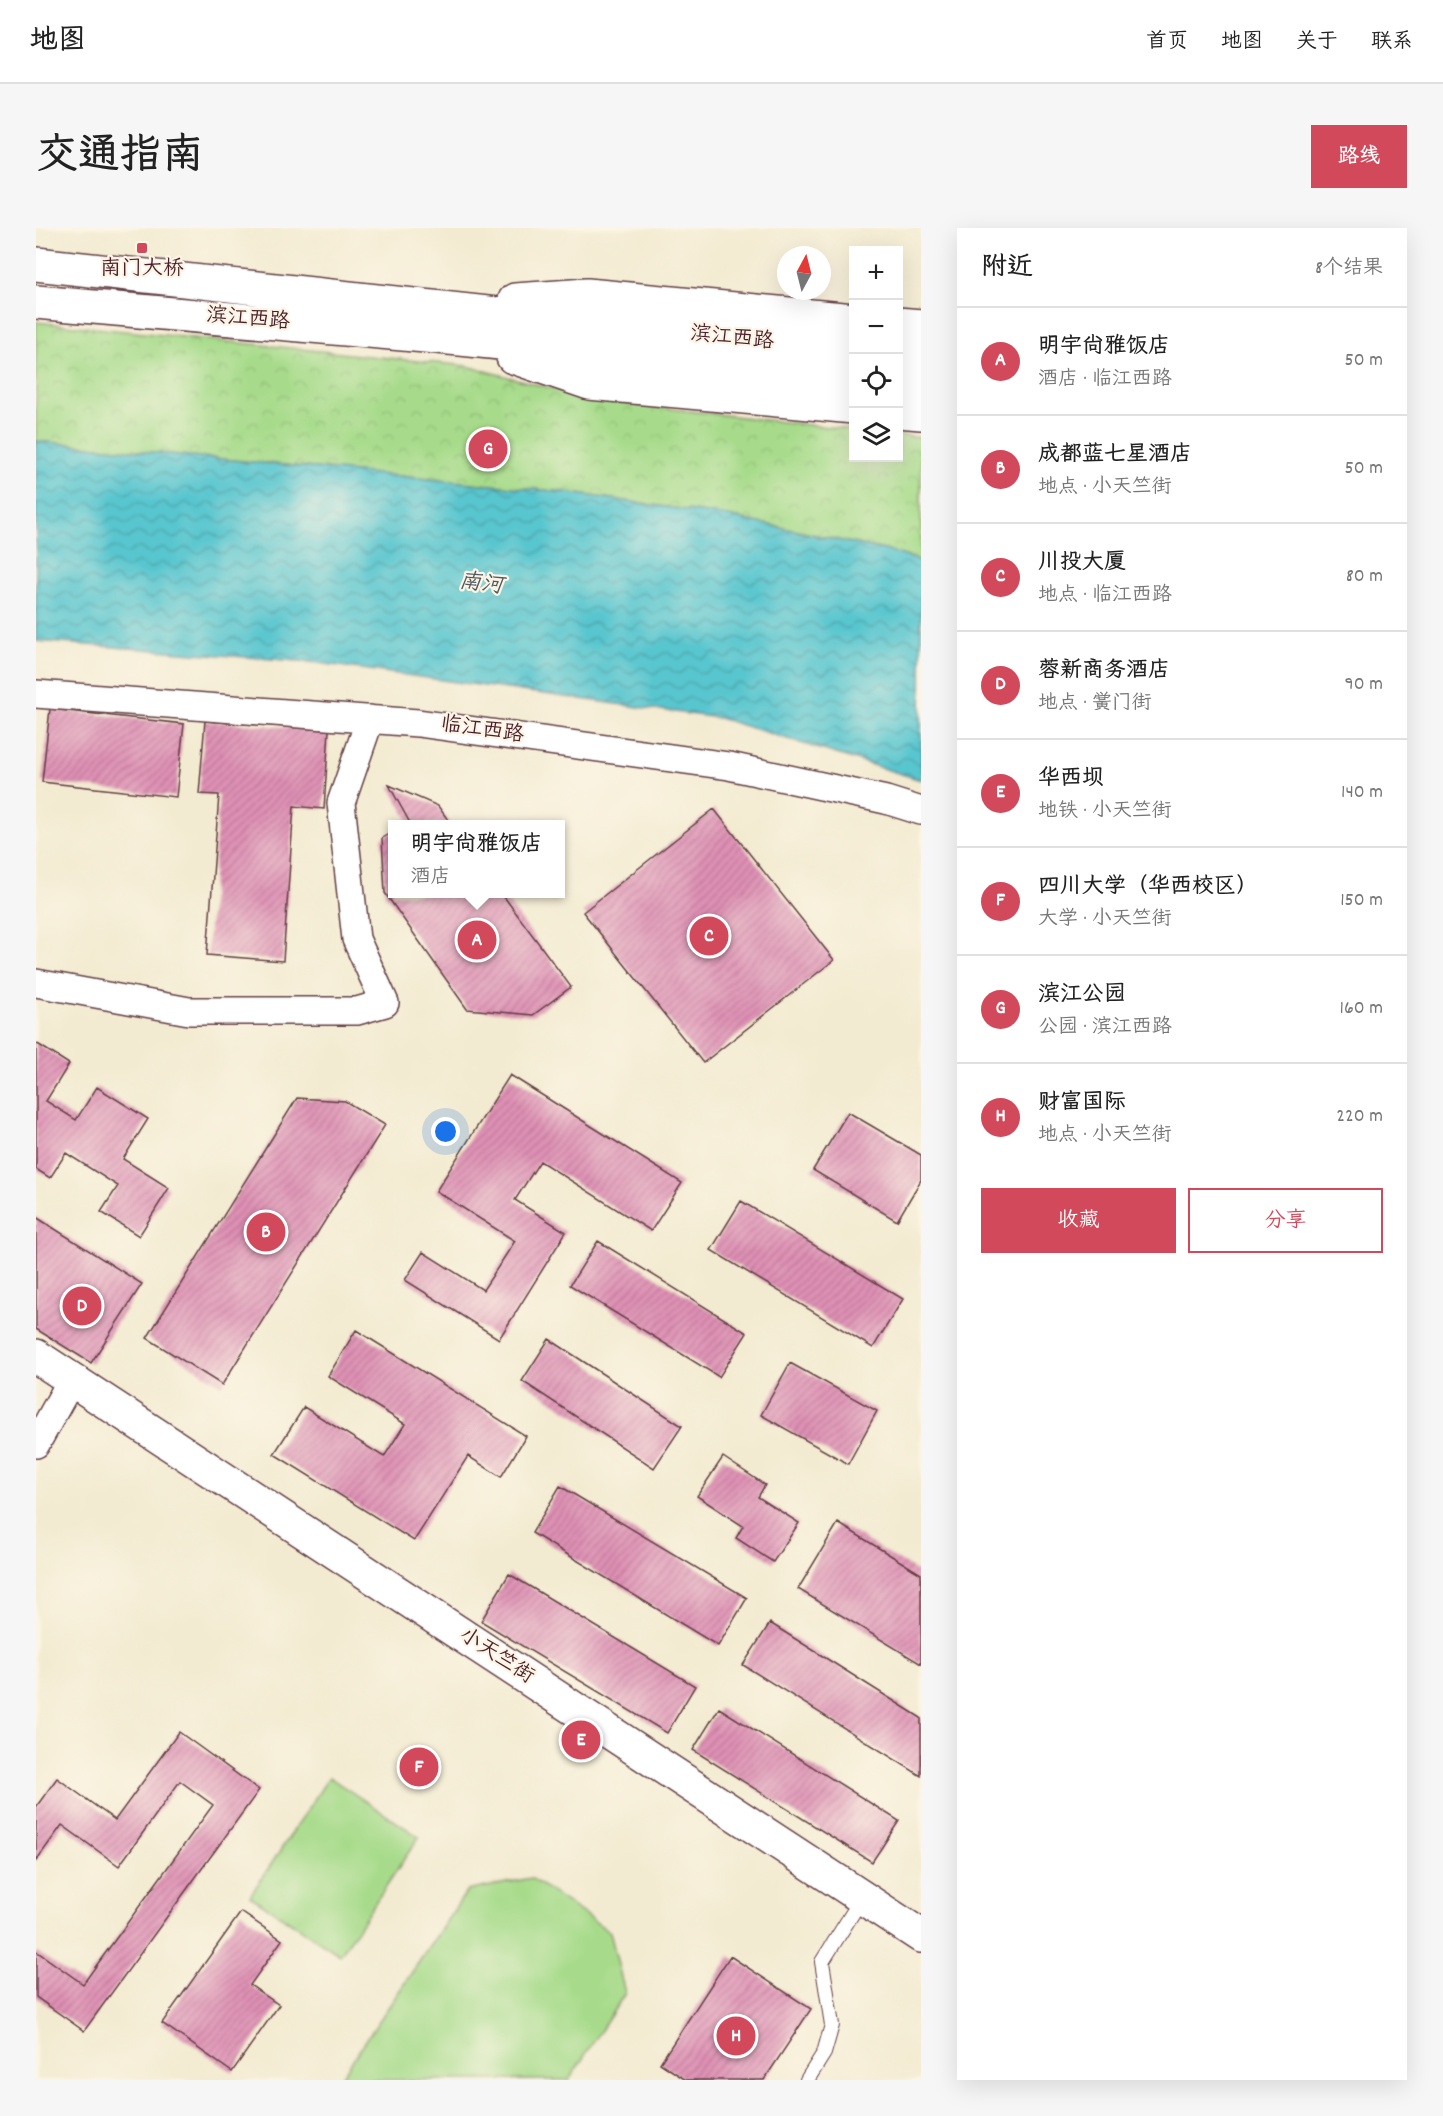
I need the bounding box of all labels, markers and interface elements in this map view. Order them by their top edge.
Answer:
text: 地图 [30,23,86,63]
text: 首页 [1146,28,1188,58]
text: 地图 [1221,28,1263,58]
text: 关于 [1296,28,1338,58]
text: 联系 [1371,28,1413,58]
button: 路线 [1311,125,1407,188]
text: 交通指南 [36,129,204,189]
marker: 南门大桥 [135,241,149,255]
north arrow [777,246,831,300]
map controls [849,246,903,462]
button: + [849,246,903,300]
text: 附近 [981,250,1033,287]
place label: 南门大桥 [100,255,184,285]
text: 8个结果 [1315,255,1383,283]
button: − [849,300,903,354]
street label: 滨江西路 [205,301,291,339]
street label: 滨江西路 [689,320,775,358]
text: 明宇尚雅饭店 [1038,332,1170,363]
text: A [995,347,1006,375]
text: 50 m [1345,347,1383,375]
button: locate [849,354,903,408]
text: 酒店 · 临江西路 [1038,366,1172,394]
button: layers [849,408,903,462]
pin: G [468,426,508,472]
text: 成都蓝七星酒店 [1038,440,1192,471]
text: B [996,455,1005,483]
text: 50 m [1345,455,1383,483]
text: 地点 · 小天竺街 [1038,474,1172,502]
text: 川投大厦 [1038,548,1126,579]
text: C [996,563,1005,591]
text: 80 m [1346,563,1383,591]
water label: 南河 [457,567,508,603]
text: 地点 · 临江西路 [1038,582,1172,610]
text: 蓉新商务酒店 [1038,656,1170,687]
text: D [995,671,1006,699]
text: 90 m [1345,671,1383,699]
text: 地点 · 黉门街 [1038,690,1152,718]
street label: 临江西路 [438,710,526,752]
text: 华西坝 [1038,764,1104,795]
text: E [996,779,1005,807]
text: 140 m [1341,779,1383,807]
text: 地铁 · 小天竺街 [1038,798,1172,826]
popup [388,820,565,898]
text: 明宇尚雅饭店 [410,830,543,861]
text: 酒店 [410,864,450,892]
text: 四川大学（华西校区） [1038,872,1258,903]
text: F [996,887,1005,915]
text: 150 m [1340,887,1383,915]
text: 大学 · 小天竺街 [1038,906,1172,934]
pin: C [690,914,728,958]
pin: A [458,918,496,962]
text: 滨江公园 [1038,980,1126,1011]
text: G [995,995,1006,1023]
text: 160 m [1340,995,1383,1023]
text: 公园 · 滨江西路 [1038,1014,1172,1042]
text: 财富国际 [1038,1088,1126,1119]
text: H [995,1103,1006,1131]
text: 220 m [1336,1103,1383,1131]
your location [431,1117,460,1146]
text: 地点 · 小天竺街 [1038,1122,1172,1150]
button: 收藏 [981,1188,1176,1253]
button: 分享 [1188,1188,1383,1253]
pin: B [246,1210,286,1254]
pin: D [62,1284,102,1328]
street label: 小天竺街 [453,1622,539,1692]
pin: E [562,1718,600,1762]
pin: F [400,1744,439,1790]
pin: H [716,2014,756,2058]

